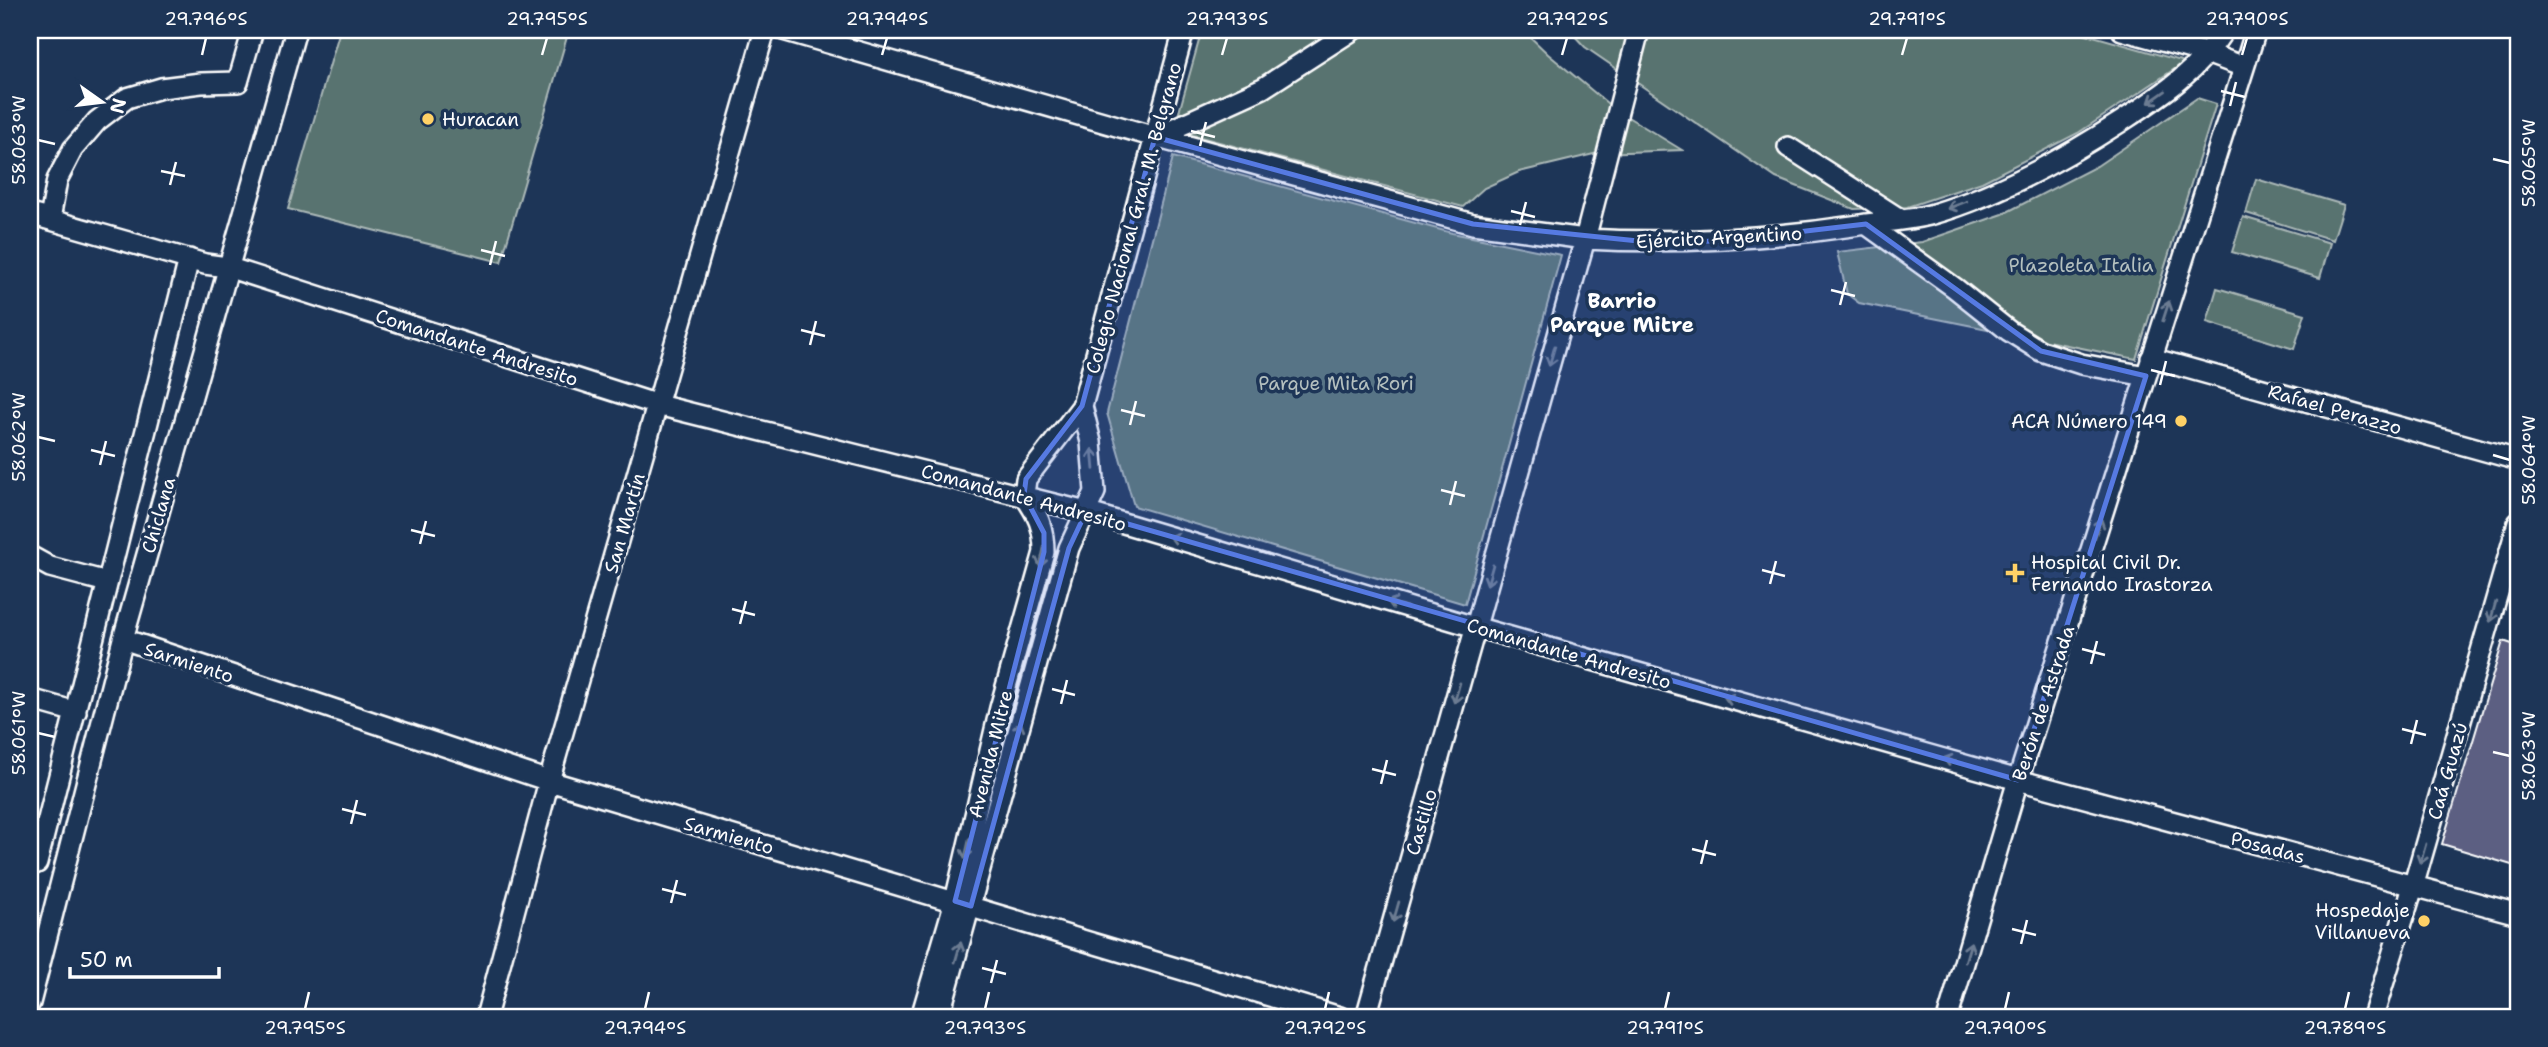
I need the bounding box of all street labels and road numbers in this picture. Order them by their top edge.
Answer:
street label: Colegio Nacional Gral. M. Belgrano [1080,60,1187,377]
street label: Ejército Argentino [1635,221,1803,254]
street label: Comandante Andresito [372,303,581,392]
street label: Rafael Perazzo [2265,378,2405,441]
street label: Comandante Andresito [918,458,1129,537]
street label: San Martín [598,470,651,576]
street label: Chiclana [136,474,181,556]
street label: Comandante Andresito [1464,612,1674,695]
street label: Berón de Astrada [2007,622,2080,784]
street label: Sarmiento [141,636,237,689]
street label: Avenida Mitre [963,688,1018,821]
street label: Caá Guazú [2422,720,2473,823]
street label: Castillo [1400,786,1443,858]
street label: Sarmiento [681,811,777,860]
street label: Posadas [2228,826,2308,869]

